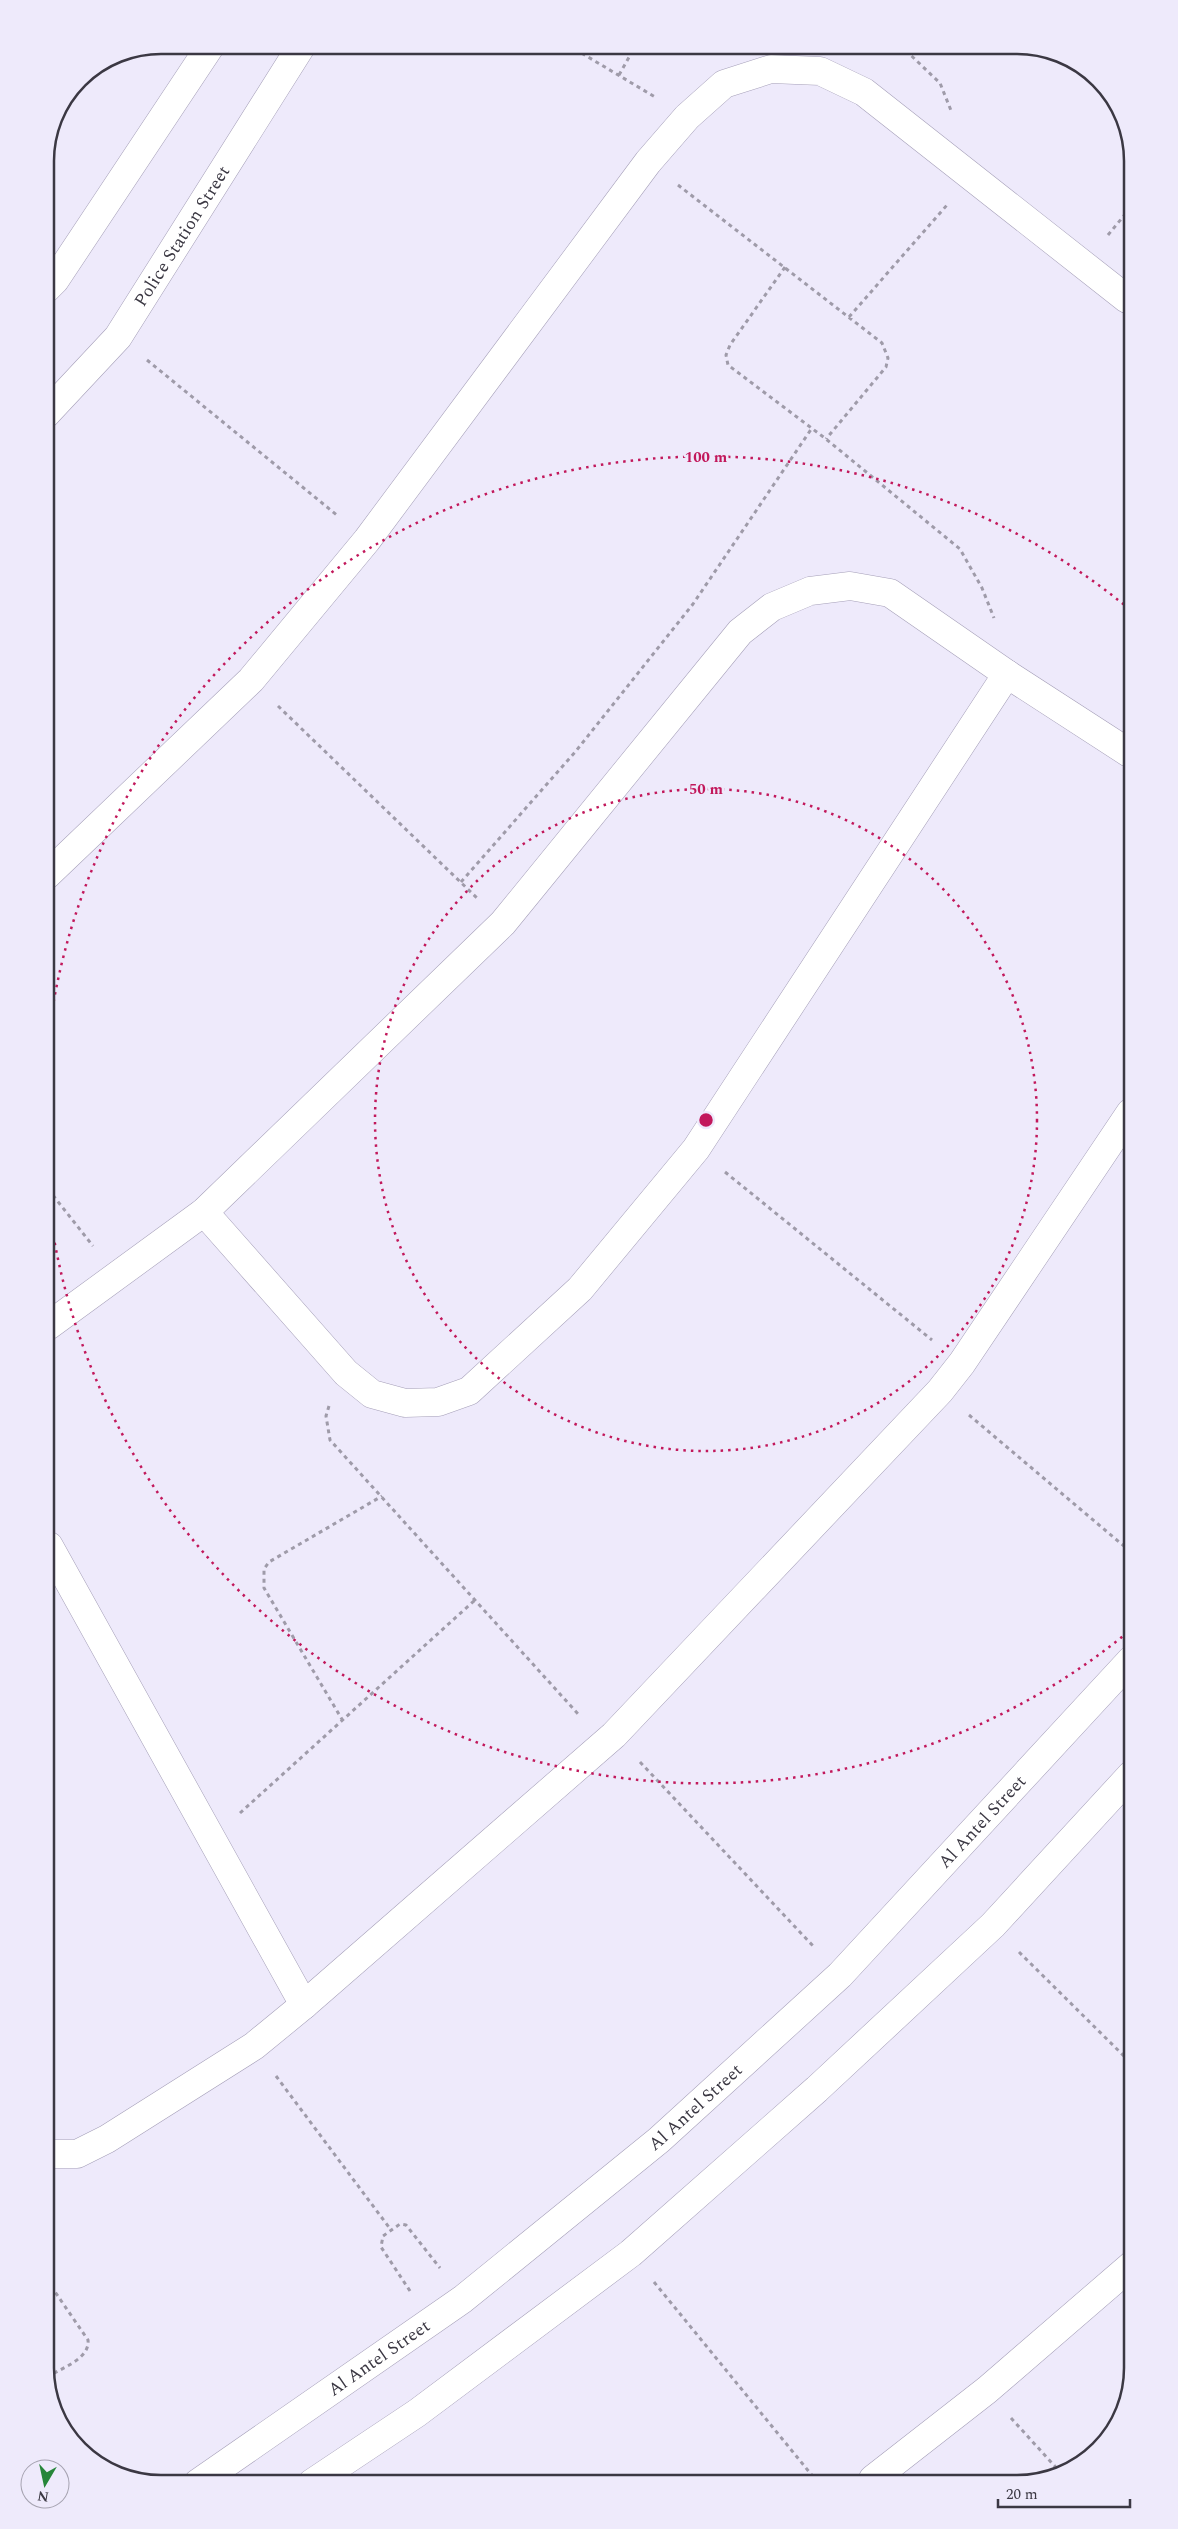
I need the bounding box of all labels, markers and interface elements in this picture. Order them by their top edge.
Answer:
street label: Police Station Street [127,160,237,312]
text: 100 m [685,446,728,469]
text: 50 m [689,778,724,801]
centre of rings [697,1111,715,1129]
street label: Al Antel Street [931,1768,1032,1874]
street label: Al Antel Street [642,2057,748,2157]
street label: Al Antel Street [322,2312,435,2403]
north arrow [20,2459,70,2509]
scale bar [998,2476,1130,2508]
text: 20 m [1006,2483,1038,2506]
text: N [36,2485,50,2508]

